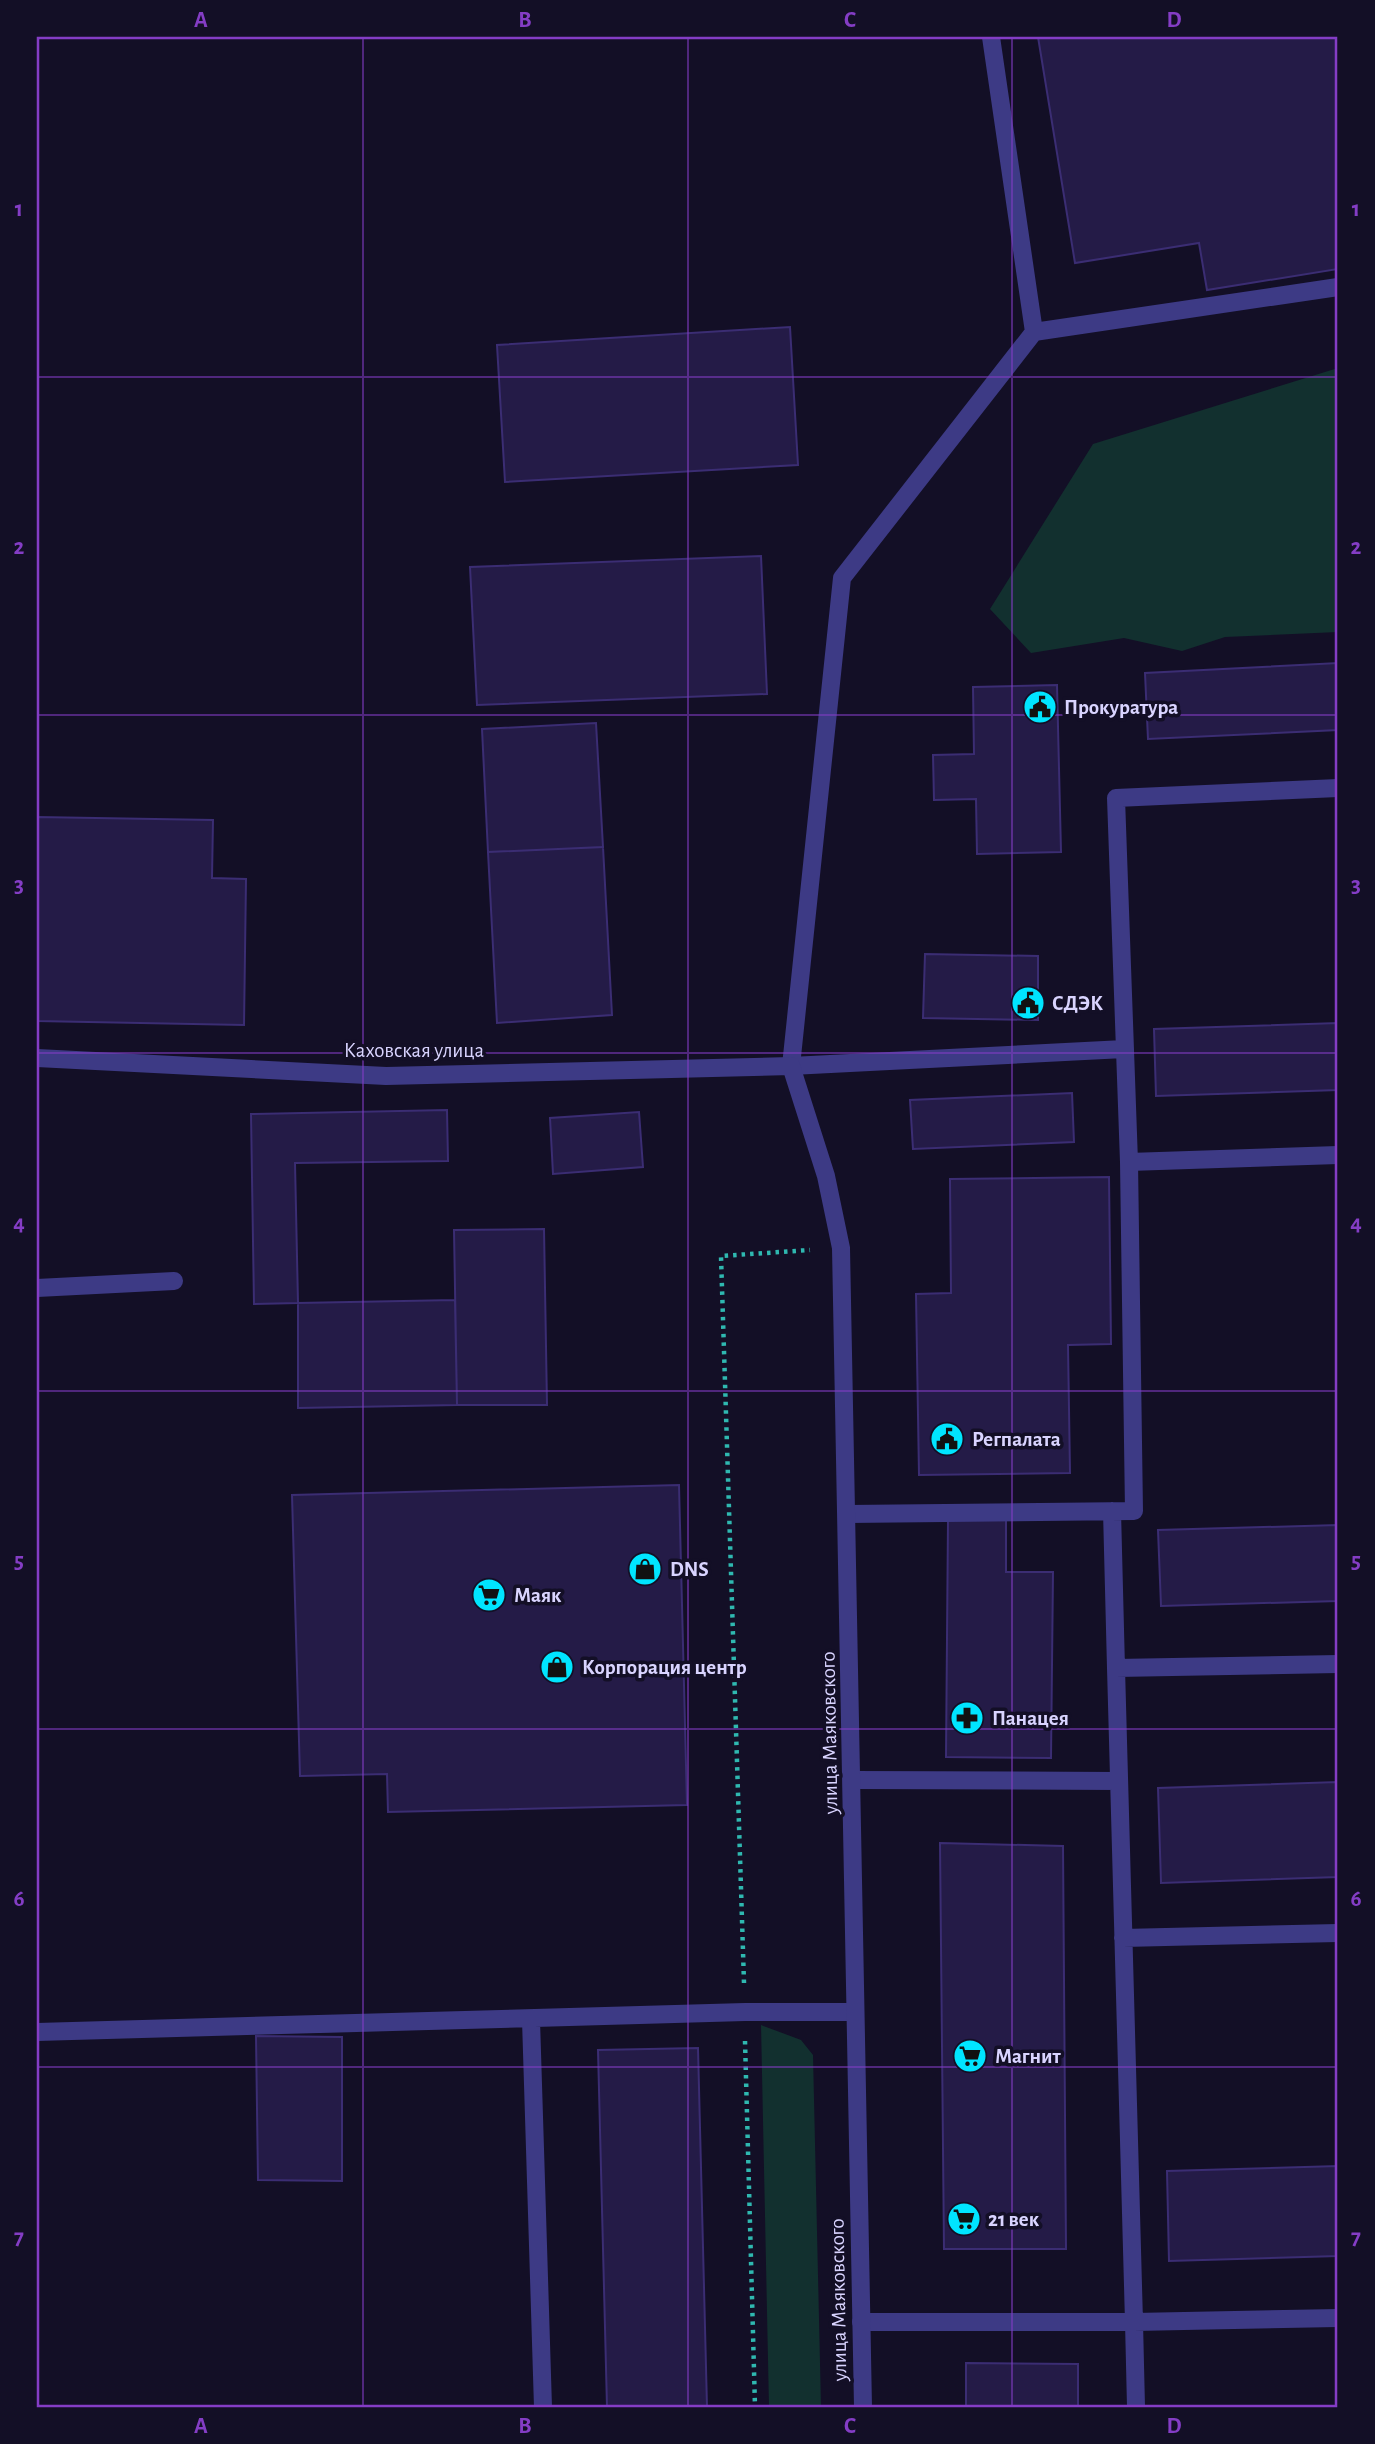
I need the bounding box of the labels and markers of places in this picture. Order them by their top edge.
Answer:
public building icon: Прокуратура [1021,688,1059,726]
place label: Прокуратура [1064,697,1178,718]
public building icon: СДЭК [1009,984,1047,1022]
place label: СДЭК [1052,993,1103,1014]
public building icon: Регпалата [928,1420,966,1458]
place label: Регпалата [972,1429,1061,1450]
shop icon: DNS [626,1550,664,1588]
place label: DNS [670,1559,709,1580]
supermarket icon: Маяк [470,1576,508,1614]
place label: Маяк [514,1585,562,1606]
shop icon: Корпорация центр [538,1648,576,1686]
place label: Корпорация центр [582,1657,747,1678]
pharmacy icon: Панацея [948,1699,986,1737]
place label: Панацея [992,1708,1069,1729]
supermarket icon: Магнит [951,2037,989,2075]
place label: Магнит [995,2046,1061,2067]
supermarket icon: 21 век [945,2200,983,2238]
place label: 21 век [988,2209,1040,2230]

